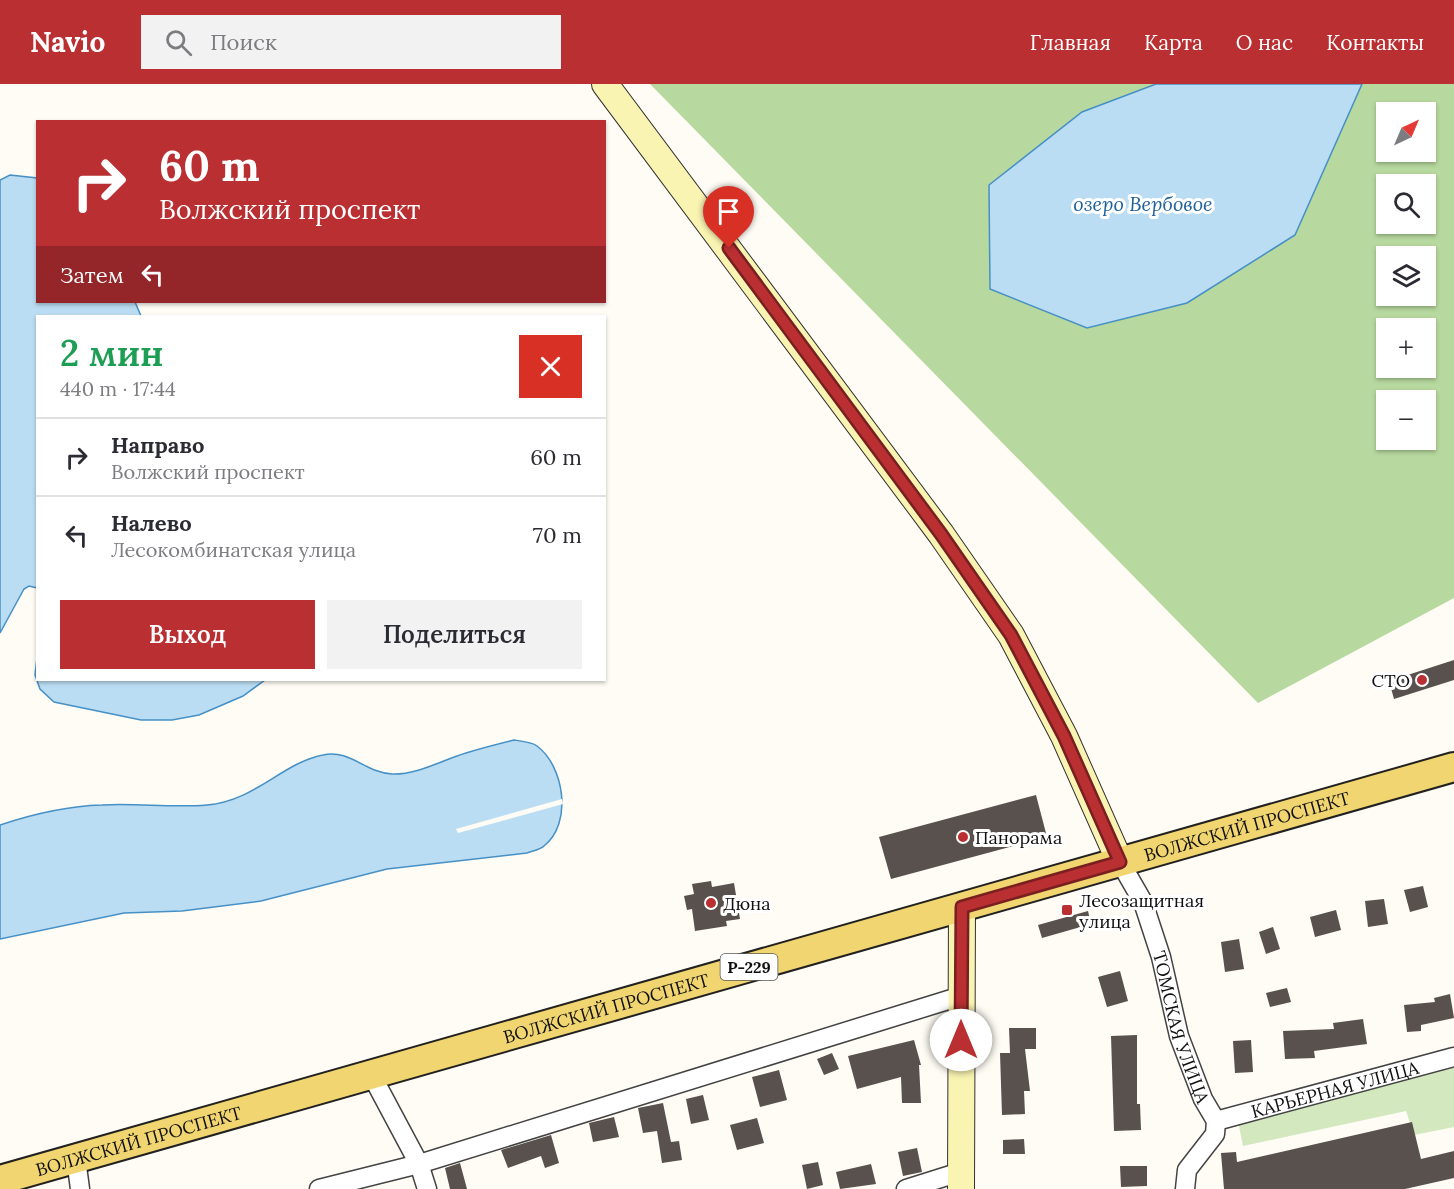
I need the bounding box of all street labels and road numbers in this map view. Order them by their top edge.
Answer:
street label: ВОЛЖСКИЙ ПРОСПЕКТ [1141,786,1353,866]
street label: ТОМСКАЯ УЛИЦА [1148,948,1215,1107]
road number: Р-229 [720,954,777,980]
street label: ВОЛЖСКИЙ ПРОСПЕКТ [500,968,712,1048]
street label: КАРЬЕРНАЯ УЛИЦА [1249,1055,1422,1123]
street label: ВОЛЖСКИЙ ПРОСПЕКТ [33,1100,245,1181]

